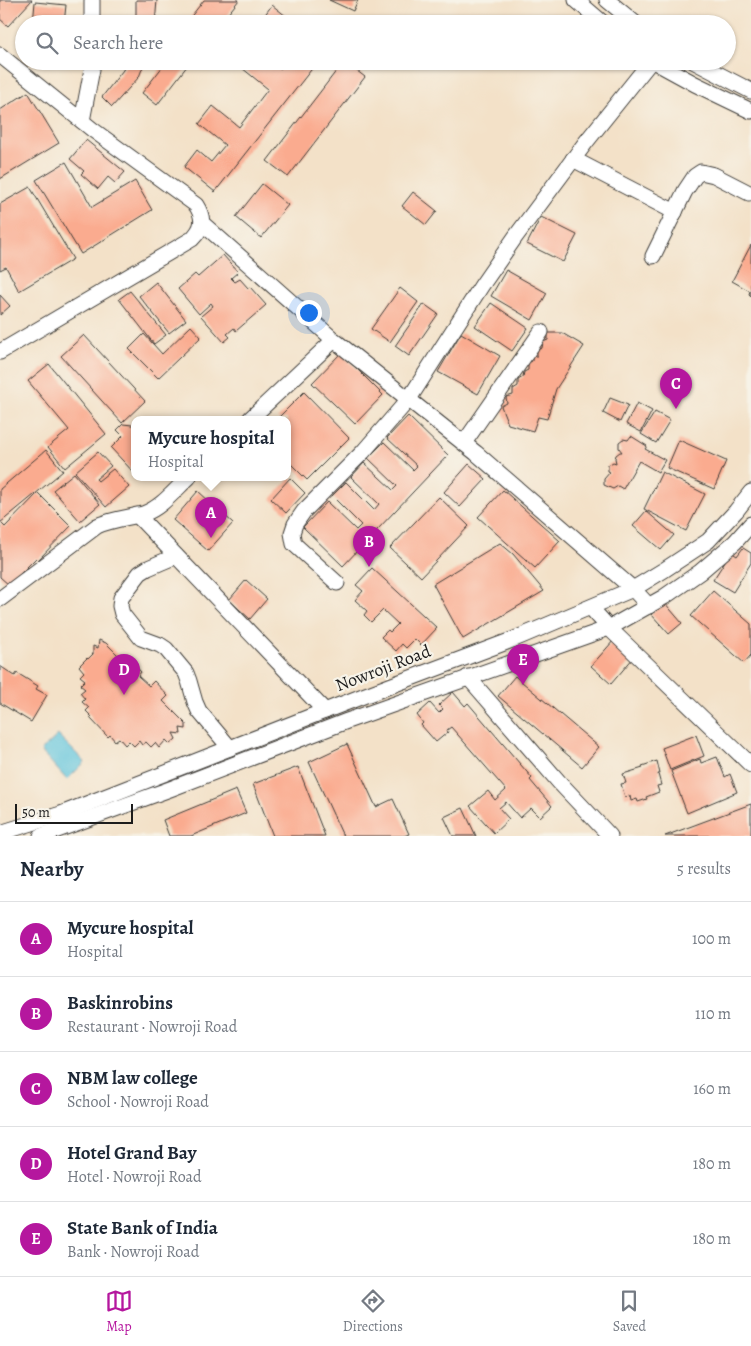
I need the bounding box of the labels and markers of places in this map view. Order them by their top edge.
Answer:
pin: C [660,368,692,409]
pin: A [195,497,227,538]
pin: B [353,526,385,567]
pin: E [507,644,539,685]
pin: D [108,654,140,695]

